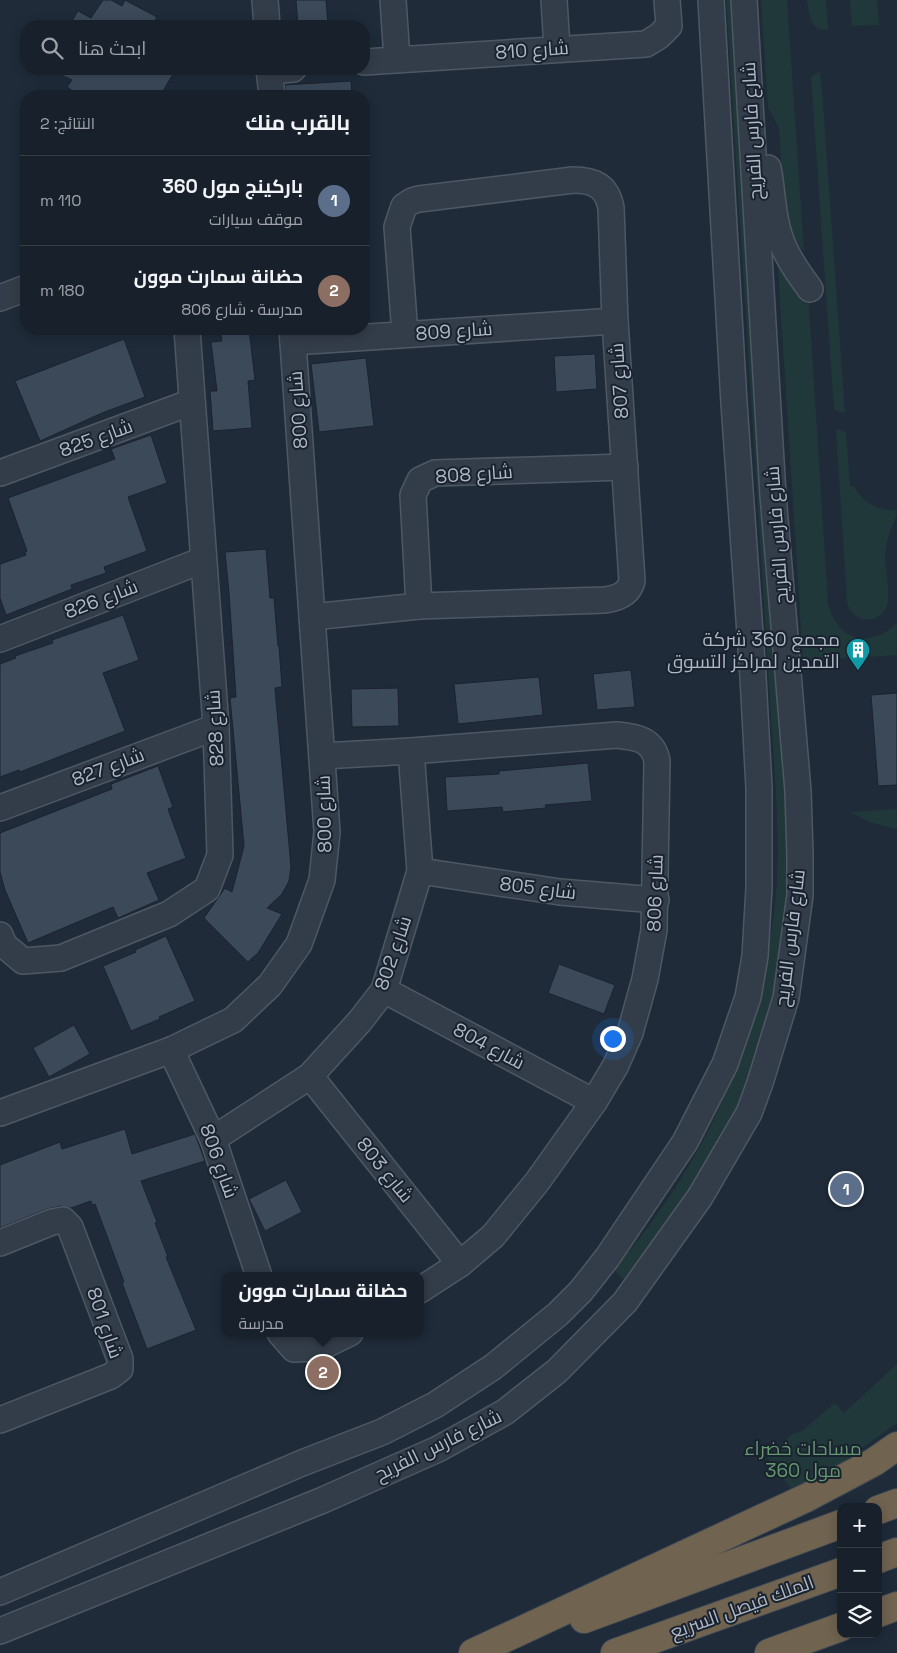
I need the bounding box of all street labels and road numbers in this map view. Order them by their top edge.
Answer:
street label: شارع 810 [494,35,570,66]
street label: شارع فارس الفريح [736,61,769,201]
street label: شارع 809 [415,316,494,347]
street label: شارع 807 [604,342,635,420]
street label: شارع 800 [283,370,314,450]
street label: شارع 825 [56,413,137,464]
street label: شارع 808 [434,459,514,490]
street label: شارع فارس الفريح [760,465,795,605]
street label: شارع 826 [61,574,142,625]
street label: شارع 828 [201,689,230,767]
street label: شارع 827 [68,742,148,793]
street label: شارع 800 [311,775,338,853]
street label: شارع 806 [641,854,670,932]
street label: شارع فارس الفريح [769,868,812,1008]
street label: شارع 805 [498,871,578,906]
street label: شارع 802 [369,912,418,994]
street label: شارع 804 [448,1017,529,1076]
street label: شارع 806 [193,1120,244,1202]
street label: شارع 803 [350,1132,419,1208]
street label: شارع 801 [80,1284,129,1362]
street label: شارع فارس الفريح [370,1403,506,1487]
street label: الملك فيصل السريع [667,1569,818,1646]

